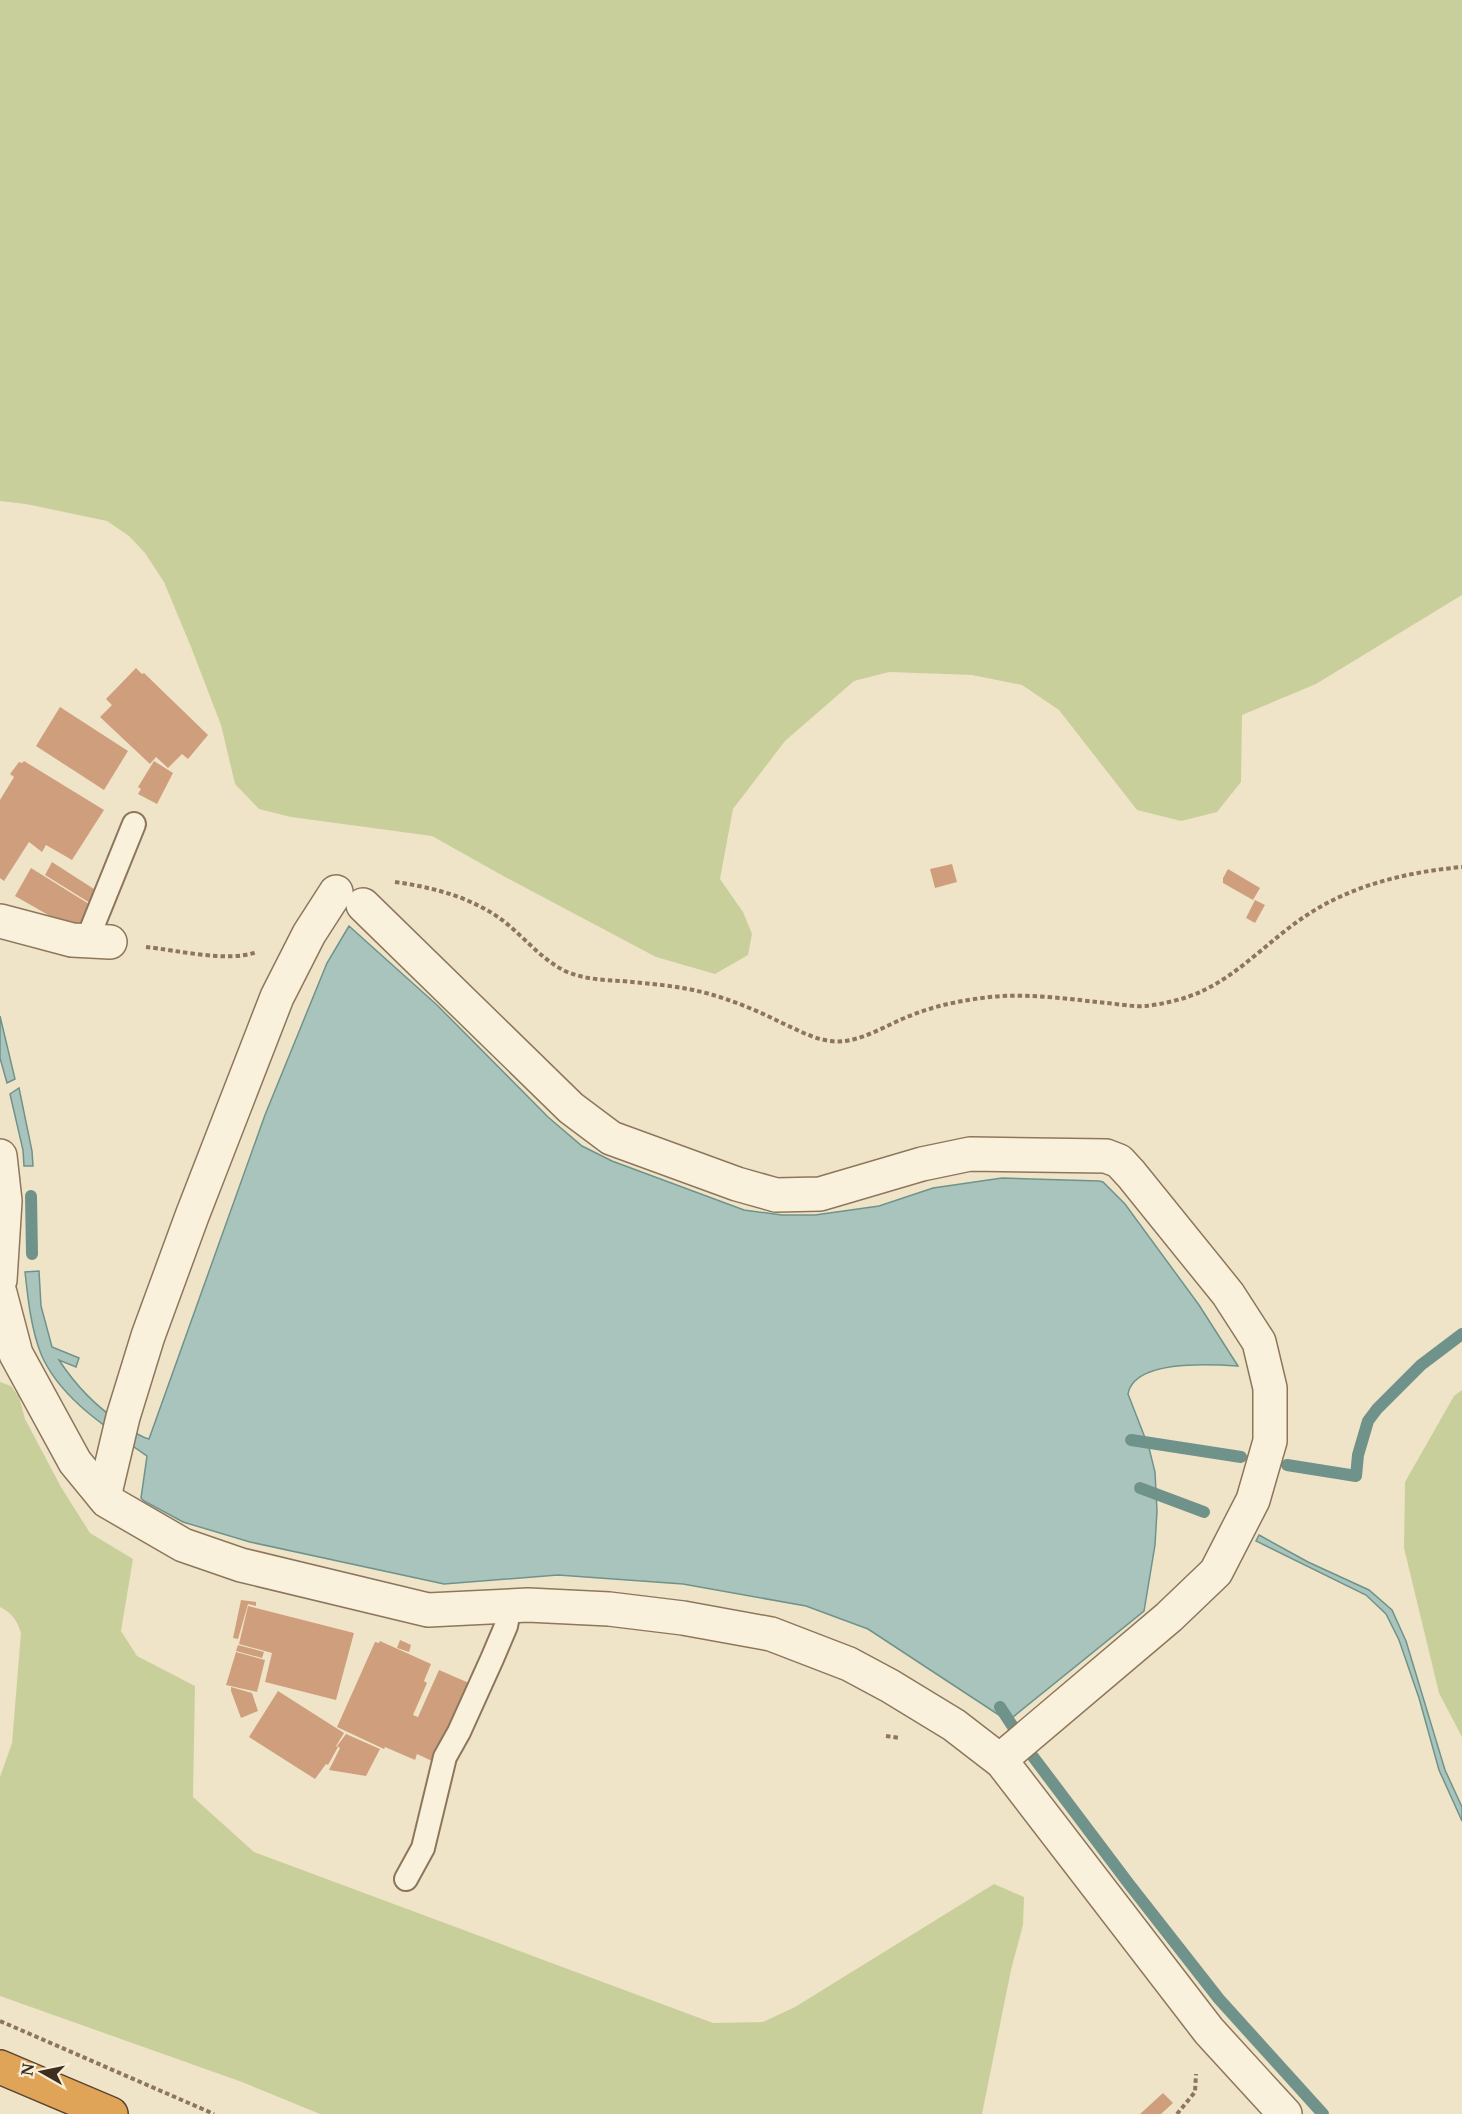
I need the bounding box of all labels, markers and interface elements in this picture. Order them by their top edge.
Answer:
north arrow [12,2042,72,2102]
text: N [15,2061,39,2078]

